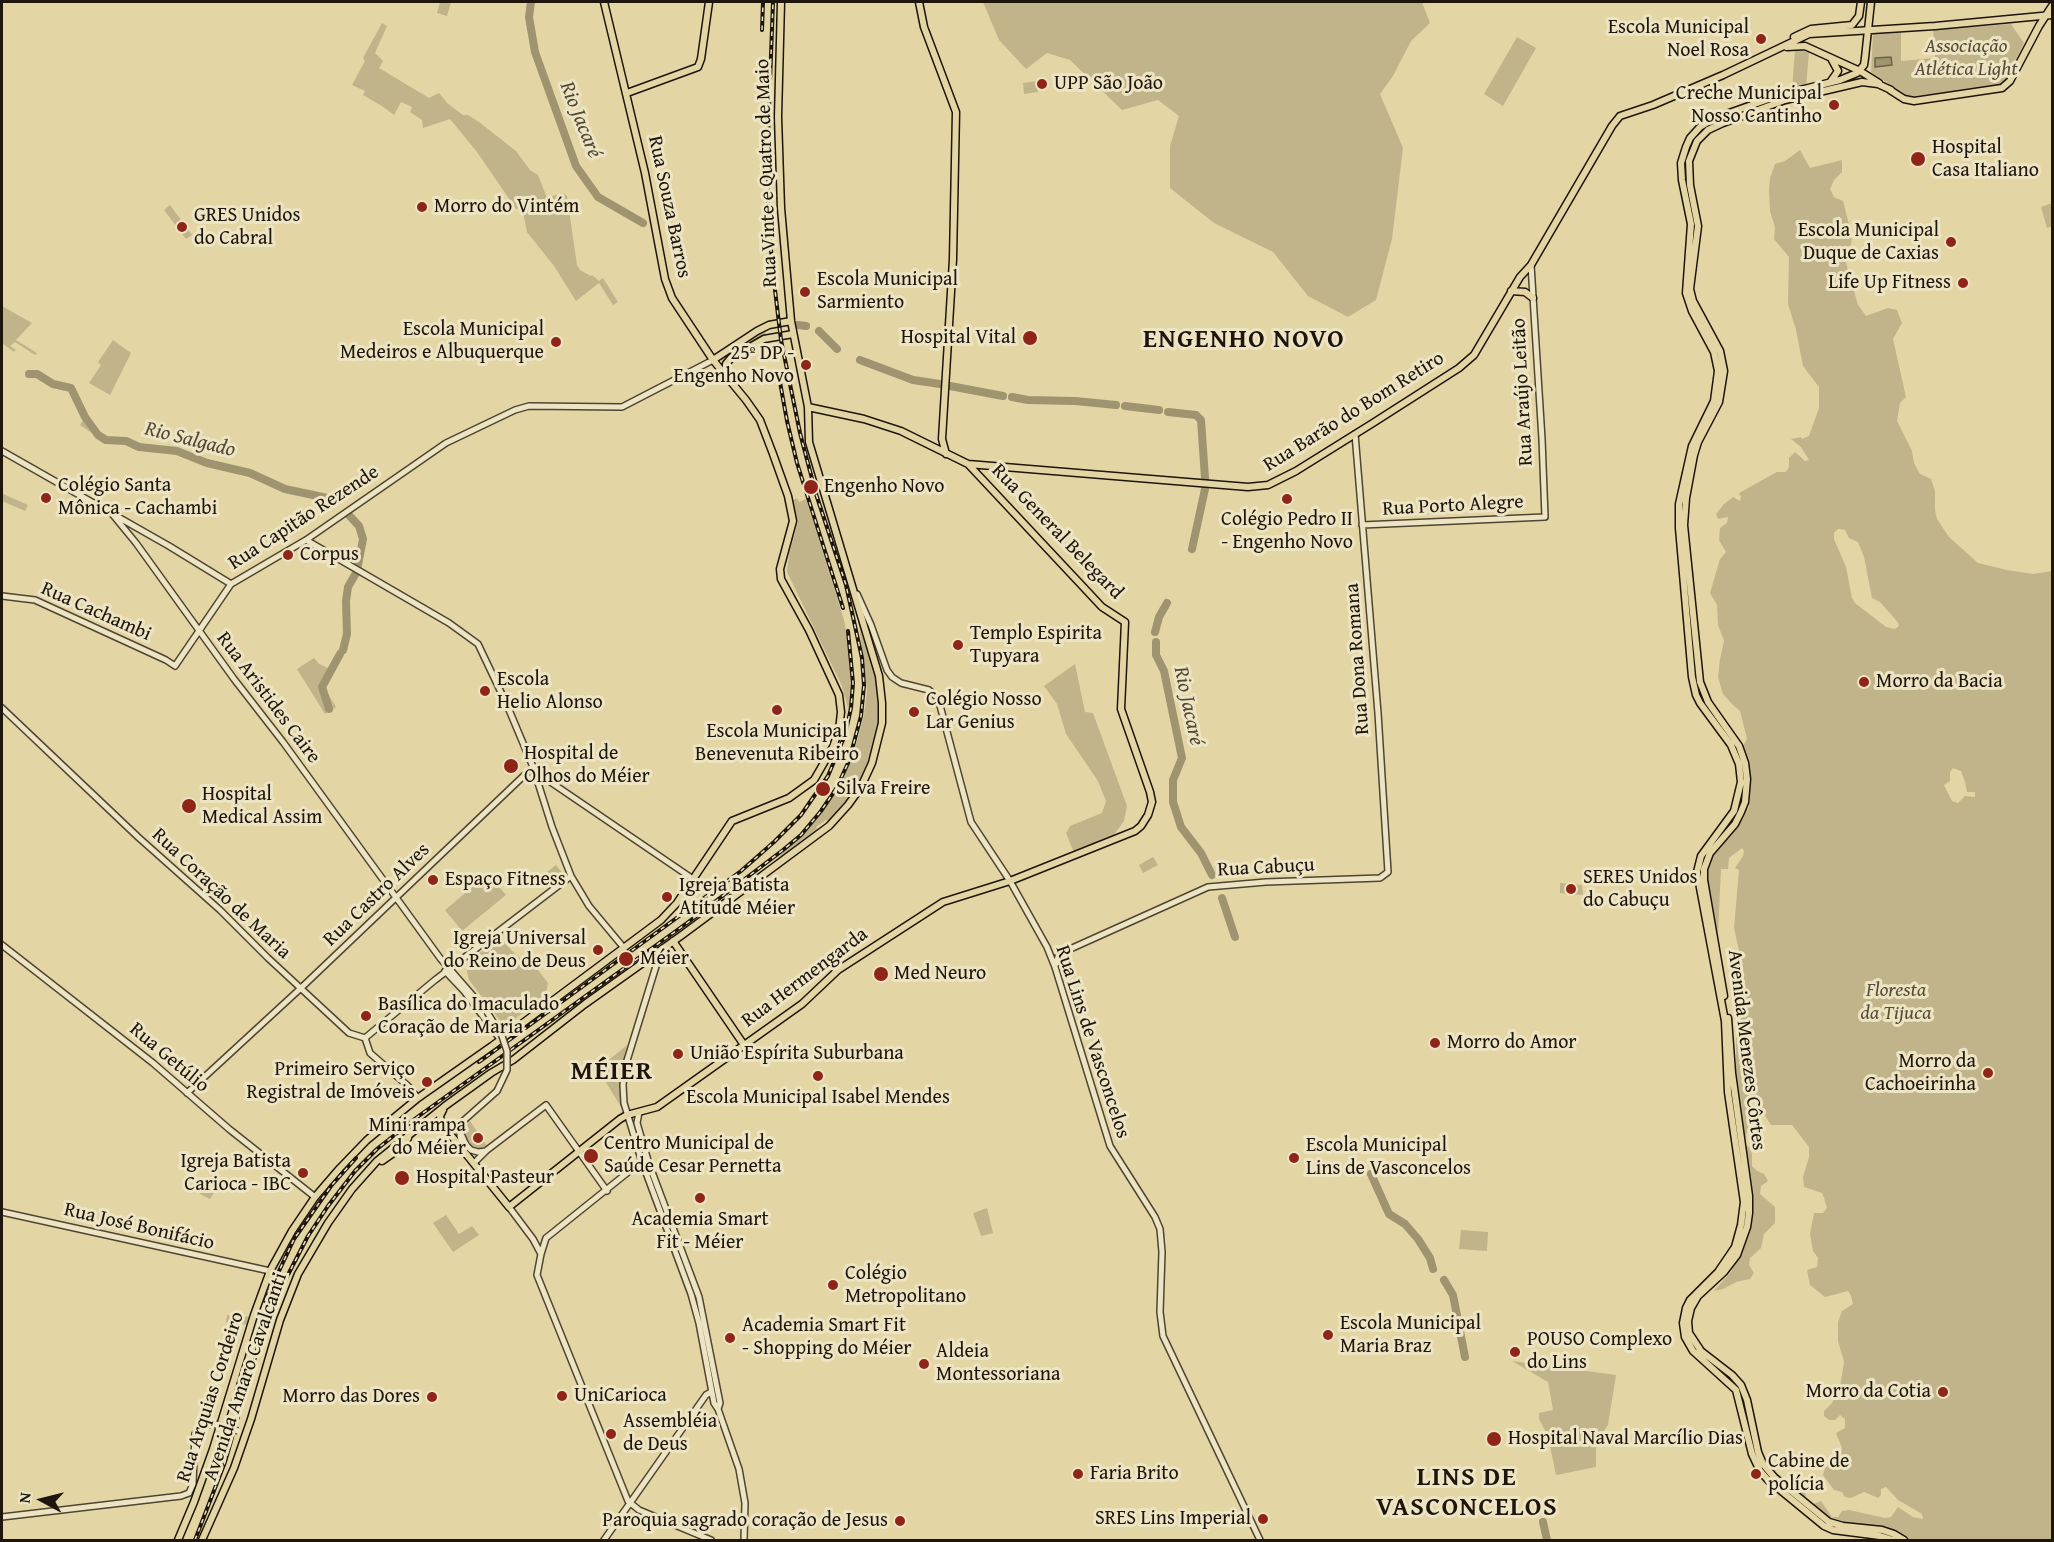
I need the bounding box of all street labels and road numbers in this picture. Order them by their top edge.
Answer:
street label: Rua Vinte e Quatro de Maio [751,58,783,288]
street label: Rua Souza Barros [642,134,696,280]
street label: Rua Araújo Leitão [1507,317,1539,467]
street label: Rua Barão do Bom Retiro [1259,347,1449,477]
street label: Rua General Belegard [986,459,1128,605]
street label: Rua Capitão Rezende [224,460,384,576]
street label: Rua Porto Alegre [1382,490,1524,522]
street label: Rua Cachambi [37,577,155,647]
street label: Rua Dona Romana [1341,582,1375,736]
street label: Rua Aristides Caire [211,628,325,768]
street label: Rua Coração de Maria [147,823,295,965]
street label: Rua Castro Alves [319,838,435,952]
street label: Rua Cabuçu [1217,853,1315,883]
street label: Rua Hermengarda [737,923,873,1033]
street label: Rua Lins de Vasconcelos [1049,943,1135,1141]
street label: Avenida Menezes Côrtes [1722,948,1770,1152]
street label: Rua Getúlio [124,1018,214,1098]
street label: Rua José Bonifácio [62,1198,216,1256]
street label: Avenida Amaro Cavalcanti [199,1270,293,1484]
street label: Rua Arquias Cordeiro [172,1309,250,1485]

